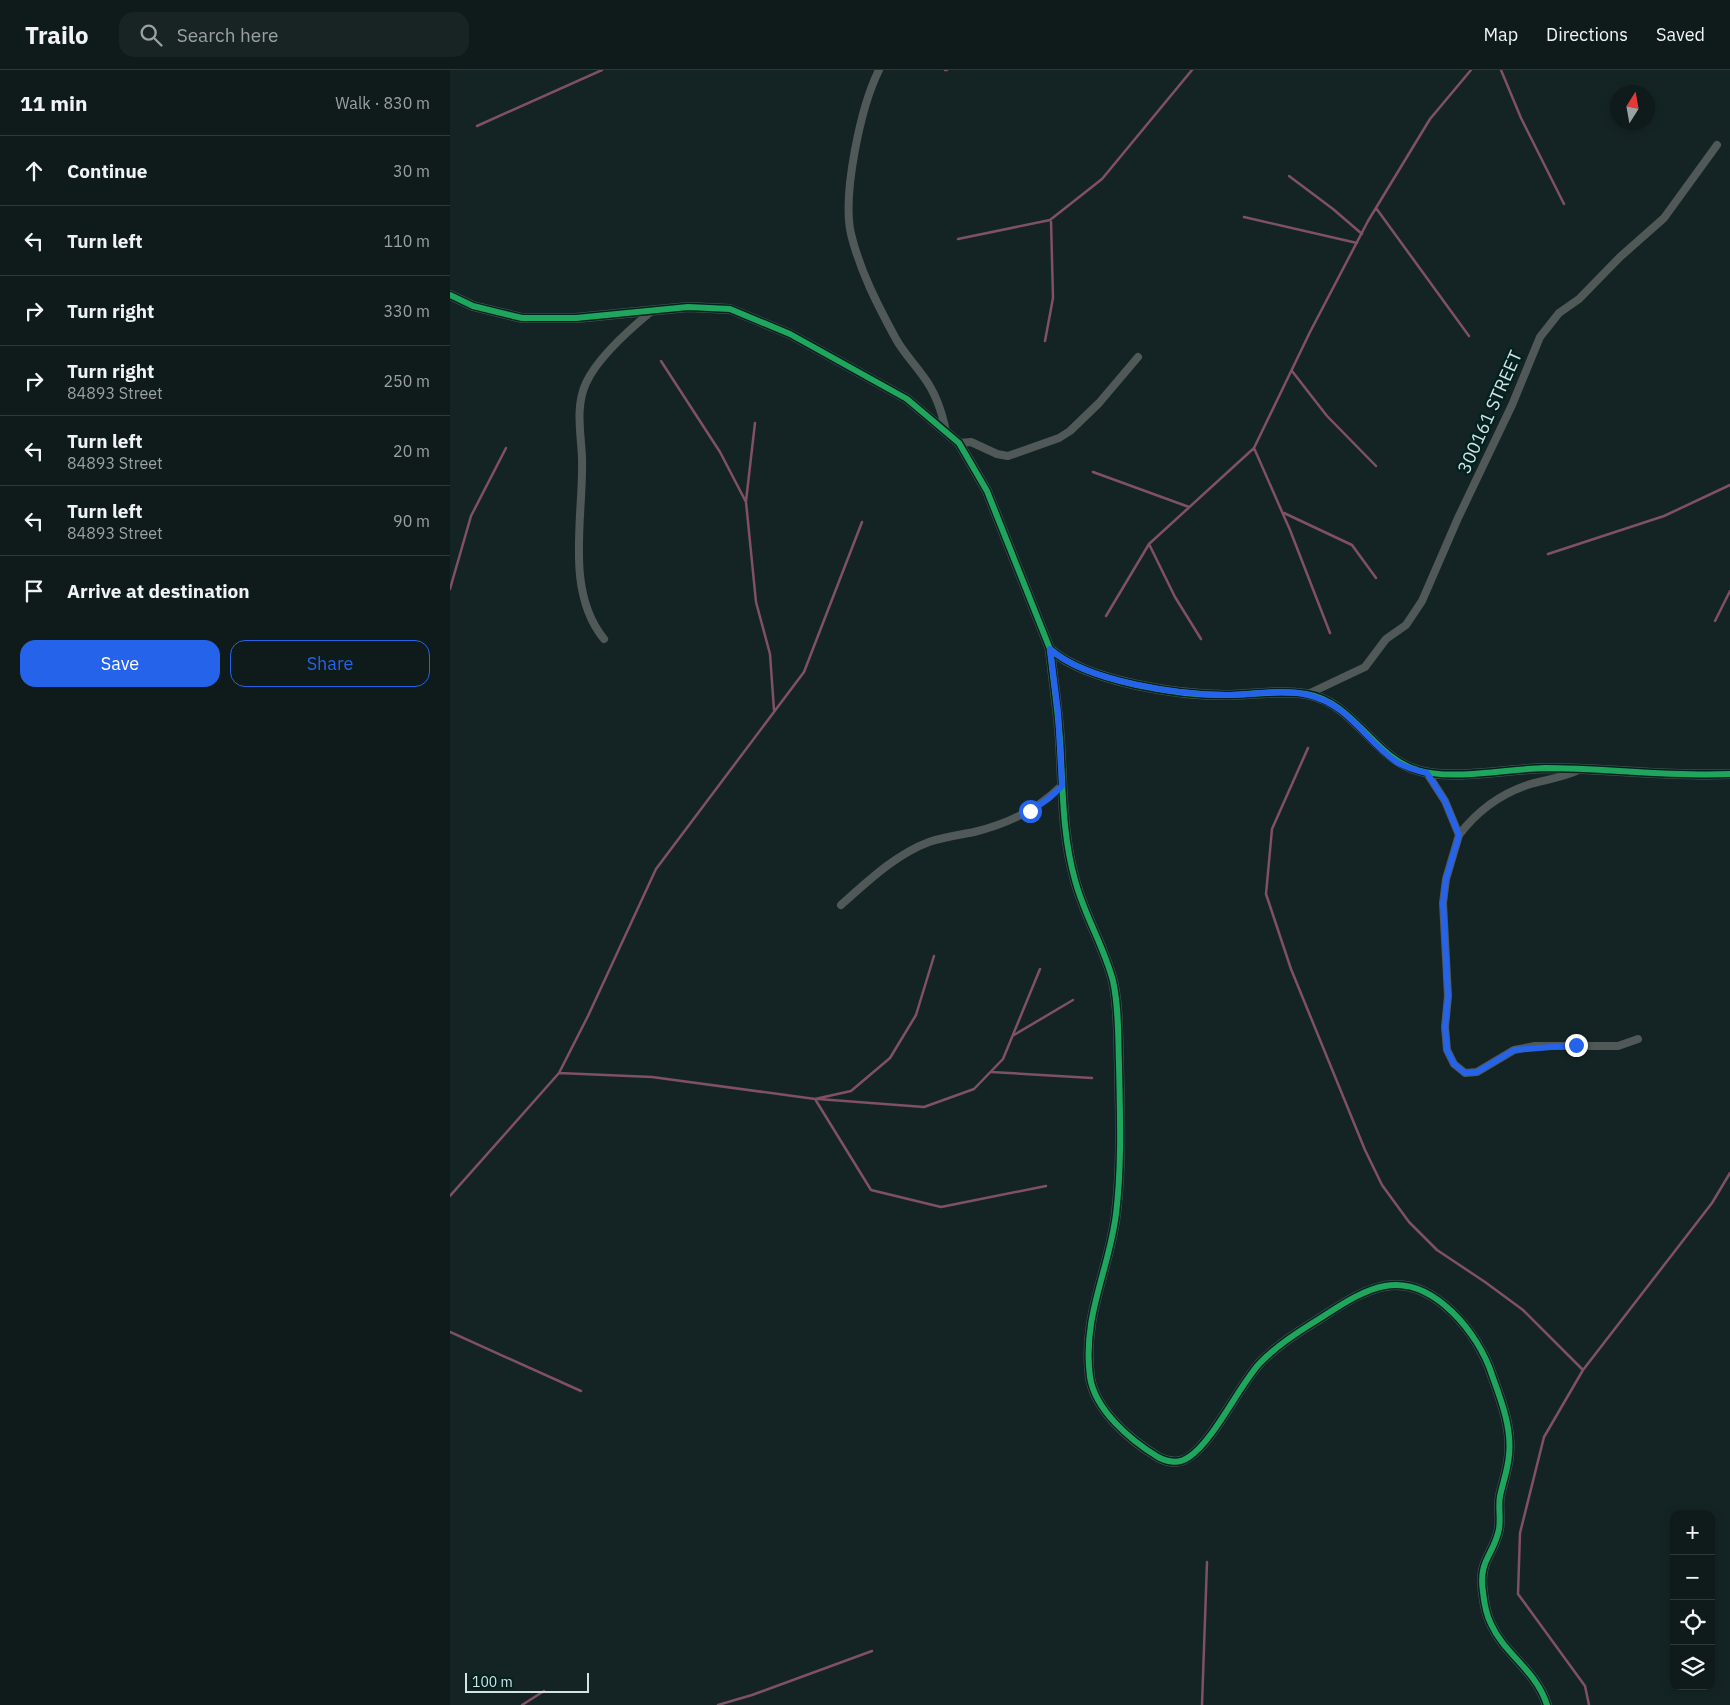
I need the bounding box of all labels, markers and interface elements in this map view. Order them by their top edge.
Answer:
search box [119,12,469,57]
text: Trailo [25,19,89,51]
icon: search [137,21,165,49]
text: Search here [177,23,278,47]
text: Map [1483,23,1518,46]
text: Directions [1546,23,1628,46]
text: Saved [1656,23,1705,46]
north arrow [1610,85,1655,130]
text: 11 min [20,89,87,117]
text: Walk · 830 m [335,93,430,113]
icon: ahead [20,157,48,185]
text: Continue [67,159,147,183]
text: 30 m [393,161,430,181]
icon: left [20,227,48,255]
text: Turn left [67,229,143,253]
text: 110 m [383,231,430,251]
icon: right [20,297,48,325]
text: Turn right [67,299,154,323]
text: 330 m [383,301,430,321]
street label: 300161 STREET [1452,347,1527,477]
text: Turn right [67,359,154,383]
icon: right [20,367,48,395]
text: 250 m [383,371,430,391]
text: 84893 Street [67,383,163,403]
text: Turn left [67,429,143,453]
icon: left [20,437,48,465]
text: 20 m [393,441,430,461]
text: 84893 Street [67,453,163,473]
text: Turn left [67,499,143,523]
icon: left [20,507,48,535]
text: 90 m [393,511,430,531]
text: 84893 Street [67,523,163,543]
icon: arrive [20,577,48,605]
text: Arrive at destination [67,579,250,603]
button: Save [20,640,220,687]
button: Share [230,640,430,687]
route start [1019,800,1042,823]
route end [1565,1034,1588,1057]
map controls [1670,1510,1715,1690]
button: + [1670,1510,1715,1555]
button: − [1670,1555,1715,1600]
button: locate [1670,1600,1715,1645]
button: layers [1670,1645,1715,1690]
scale bar [465,1670,589,1693]
text: 100 m [472,1673,513,1691]

